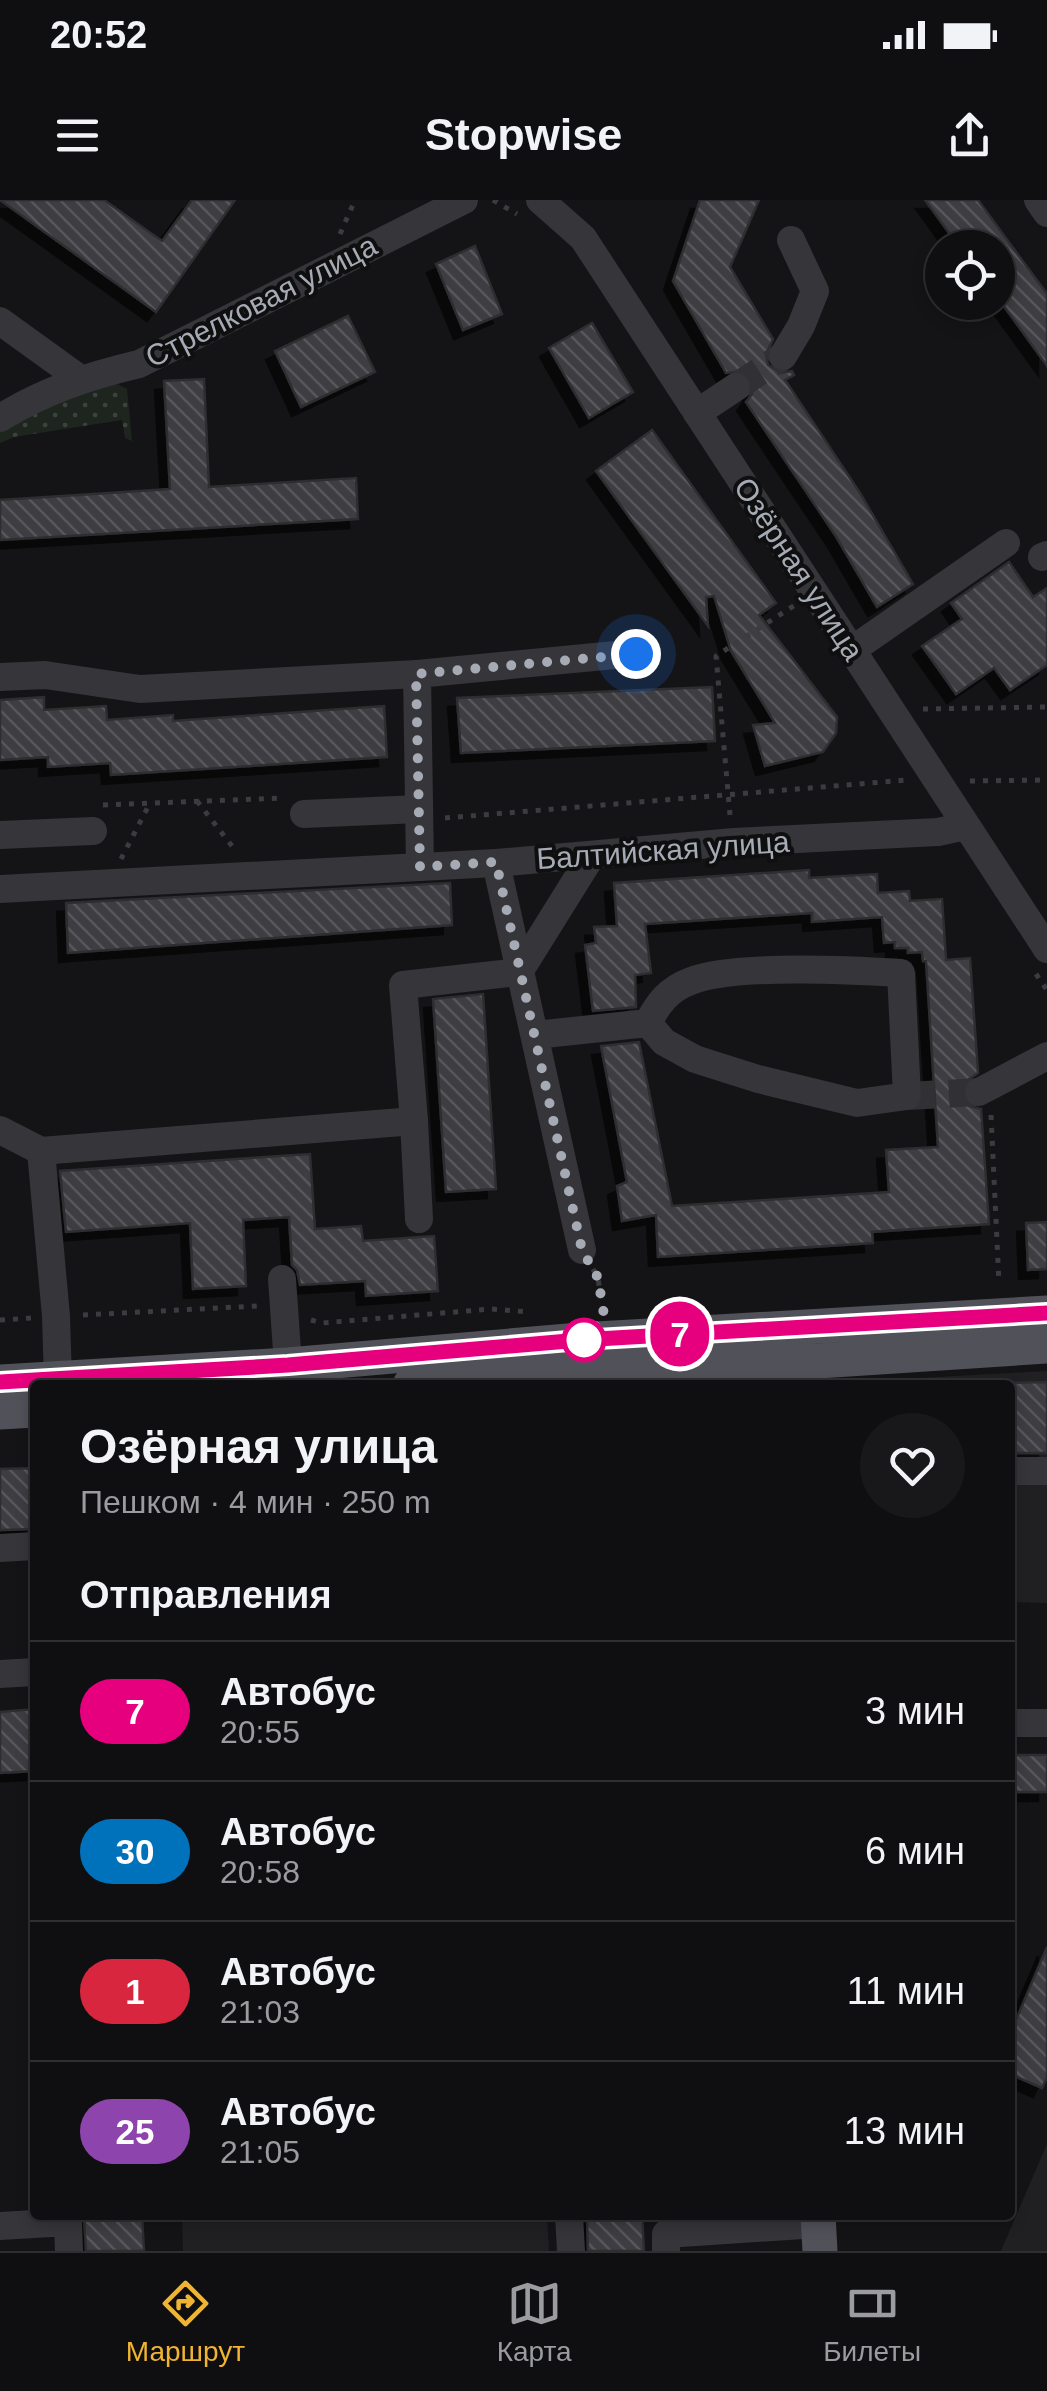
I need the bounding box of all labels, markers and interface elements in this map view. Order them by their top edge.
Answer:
text: 20:52 [50,14,147,56]
icon: menu [50,108,105,163]
icon: share [942,108,997,163]
text: Stopwise [425,109,622,160]
street label: Стрелковая улица [140,228,382,374]
map controls [925,230,1015,320]
button: locate [925,230,1015,320]
street label: Озёрная улица [728,472,870,667]
your location [611,629,661,679]
street label: Балтийская улица [535,825,791,875]
line badge: 7 [648,1302,712,1366]
text: 7 [670,1315,690,1354]
unlabelled marker [563,1319,605,1361]
button: heart [860,1413,965,1518]
text: Озёрная улица [80,1420,437,1473]
text: Пешком · 4 мин · 250 m [80,1484,431,1520]
text: Отправления [80,1574,332,1616]
text: Автобус [220,1671,376,1713]
text: 3 мин [865,1690,965,1732]
text: 7 [125,1692,145,1731]
text: 20:55 [220,1714,300,1750]
text: Автобус [220,1811,376,1853]
text: 6 мин [865,1830,965,1872]
text: 30 [116,1832,154,1871]
text: 20:58 [220,1854,300,1890]
text: Автобус [220,1951,376,1993]
text: 11 мин [847,1970,965,2012]
text: 1 [125,1972,145,2011]
text: 21:03 [220,1994,300,2030]
text: Автобус [220,2091,376,2133]
text: 13 мин [844,2110,965,2152]
text: 25 [116,2112,154,2151]
text: 21:05 [220,2134,300,2170]
tab: Маршрут [126,2276,245,2368]
tab: Карта [497,2276,572,2368]
tab: Билеты [823,2276,921,2368]

